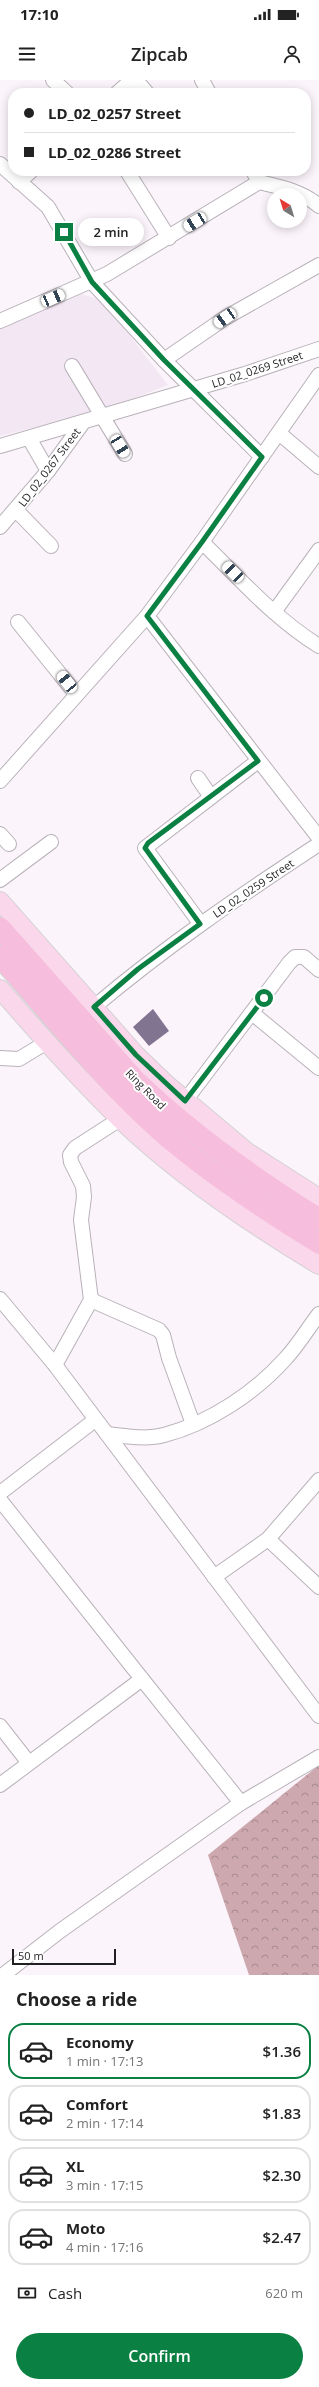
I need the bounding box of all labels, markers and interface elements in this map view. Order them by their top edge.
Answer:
text: 17:10 [20,4,59,24]
text: Zipcab [131,42,188,66]
icon: menu [16,43,38,65]
icon: person [281,43,303,65]
text: LD_02_0257 Street [48,103,181,123]
text: LD_02_0286 Street [48,142,181,162]
north arrow [267,188,307,228]
map controls [267,188,307,228]
car [182,211,208,233]
callout: 2 min [78,218,144,246]
route end [55,223,73,241]
text: 2 min [93,223,129,241]
car [40,288,66,308]
car [212,306,238,330]
street label: LD_02_0269 Street [210,347,304,391]
street label: LD_02_0267 Street [15,425,84,509]
car [109,433,131,459]
car [220,559,246,585]
car [55,669,79,695]
street label: LD_02_0259 Street [210,855,296,921]
route start [255,989,273,1007]
street label: Ring Road [123,1066,169,1112]
scale bar [12,1947,116,1966]
text: 50 m [18,1948,44,1963]
text: Choose a ride [16,1987,137,2011]
text: Economy [66,2032,134,2052]
icon: car [18,2033,54,2069]
text: $1.36 [263,2041,301,2061]
text: 1 min · 17:13 [66,2052,143,2070]
text: Comfort [66,2094,128,2114]
icon: car [18,2095,54,2131]
text: $1.83 [263,2103,301,2123]
text: 2 min · 17:14 [66,2114,143,2132]
text: XL [66,2156,84,2176]
icon: car [18,2157,54,2193]
text: $2.30 [263,2165,301,2185]
text: 3 min · 17:15 [66,2176,143,2194]
text: Moto [66,2218,105,2238]
icon: car [18,2219,54,2255]
text: $2.47 [263,2227,301,2247]
text: 4 min · 17:16 [66,2238,143,2256]
icon: cash [16,2282,38,2304]
text: Cash [48,2283,82,2303]
text: 620 m [265,2284,303,2302]
button: Confirm [16,2333,303,2379]

